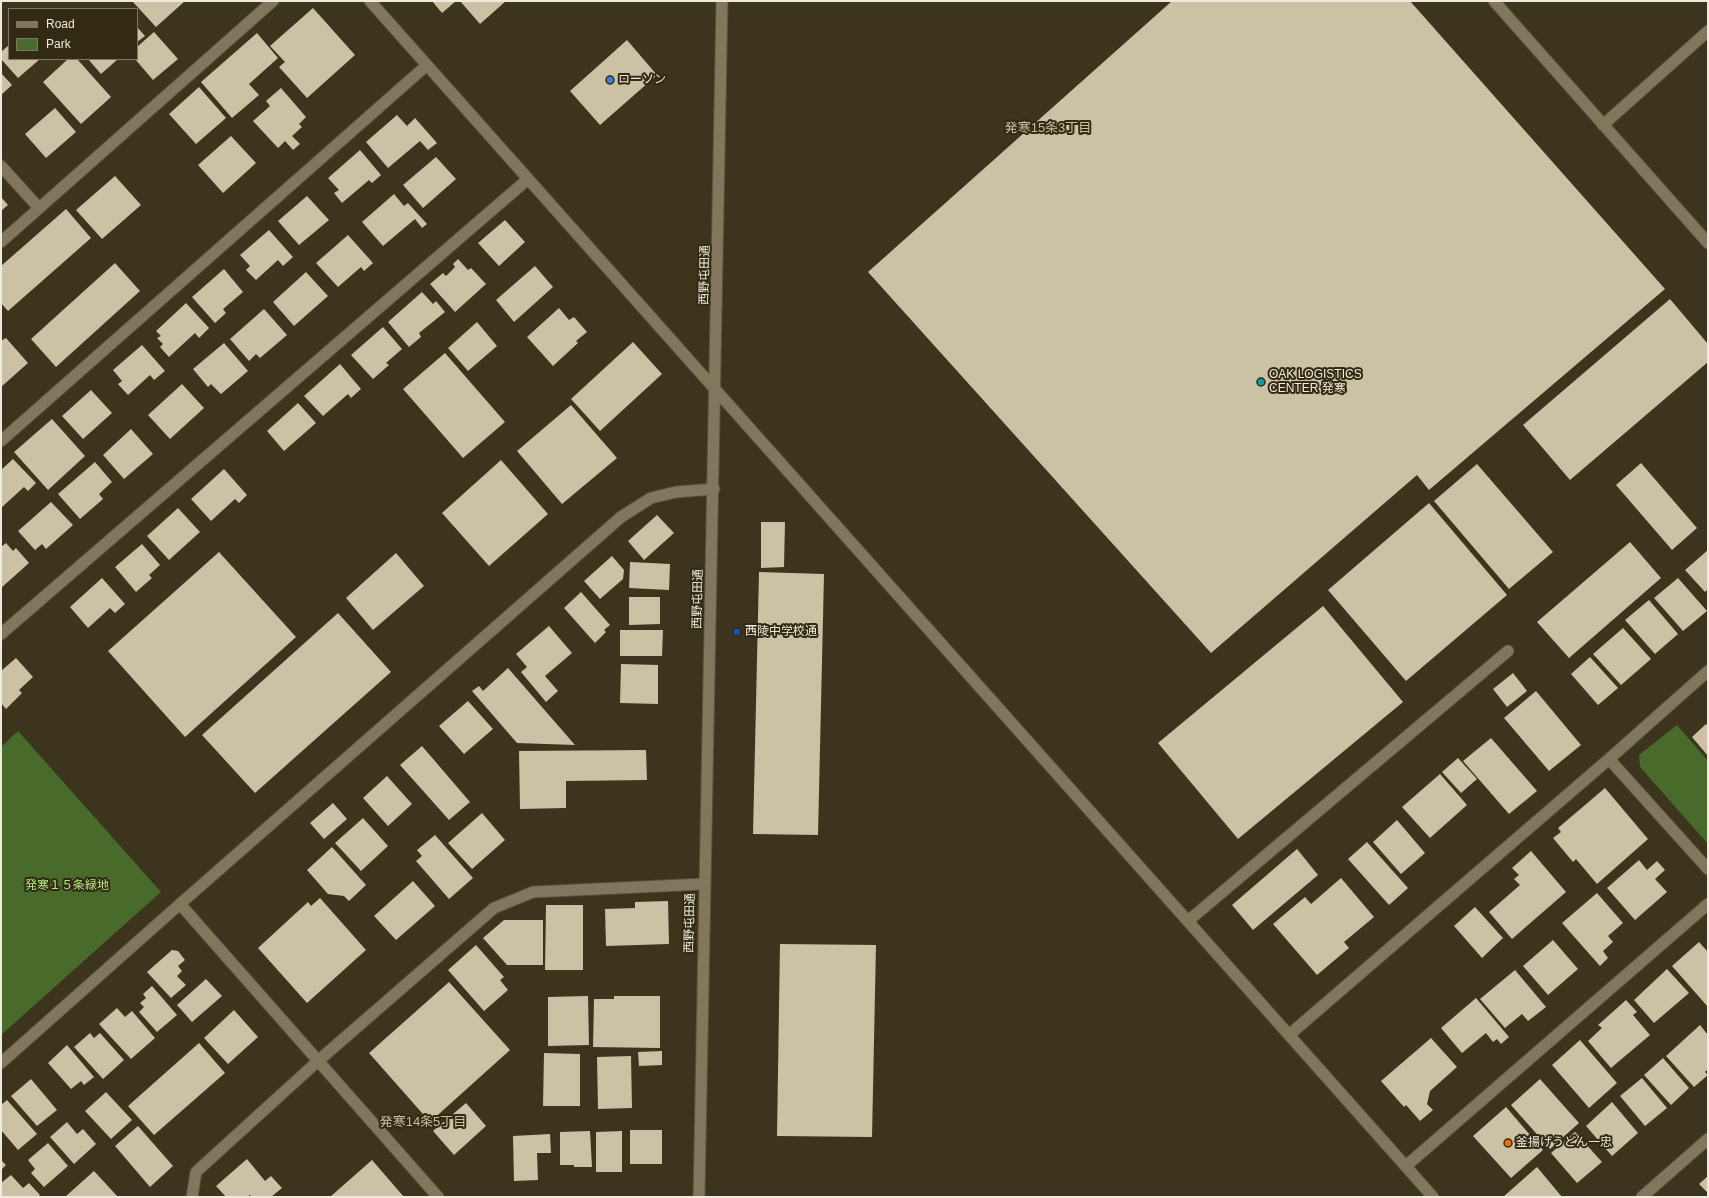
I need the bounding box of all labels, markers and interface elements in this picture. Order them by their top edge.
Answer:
legend [8,8,138,60]
text: Road [46,17,75,31]
text: Park [46,37,71,51]
place label: ローソン [618,73,666,87]
marker: ローソン [605,75,615,85]
district label: 発寒15条3丁目 [1005,120,1091,136]
street label: 西野屯田通 [697,245,713,305]
place label: OAK LOGISTICS CENTER 発寒 [1269,368,1362,396]
marker: OAK LOGISTICS CENTER 発寒 [1256,377,1266,387]
street label: 西野屯田通 [690,569,706,629]
place label: 西陵中学校通 [745,625,817,639]
marker: 西陵中学校通 [732,627,742,637]
park label: 発寒１５条緑地 [25,879,109,893]
street label: 西野屯田通 [682,893,698,953]
district label: 発寒14条5丁目 [380,1114,466,1130]
place label: 釜揚げうどん一忠 [1516,1136,1612,1150]
marker: 釜揚げうどん一忠 [1503,1138,1513,1148]

